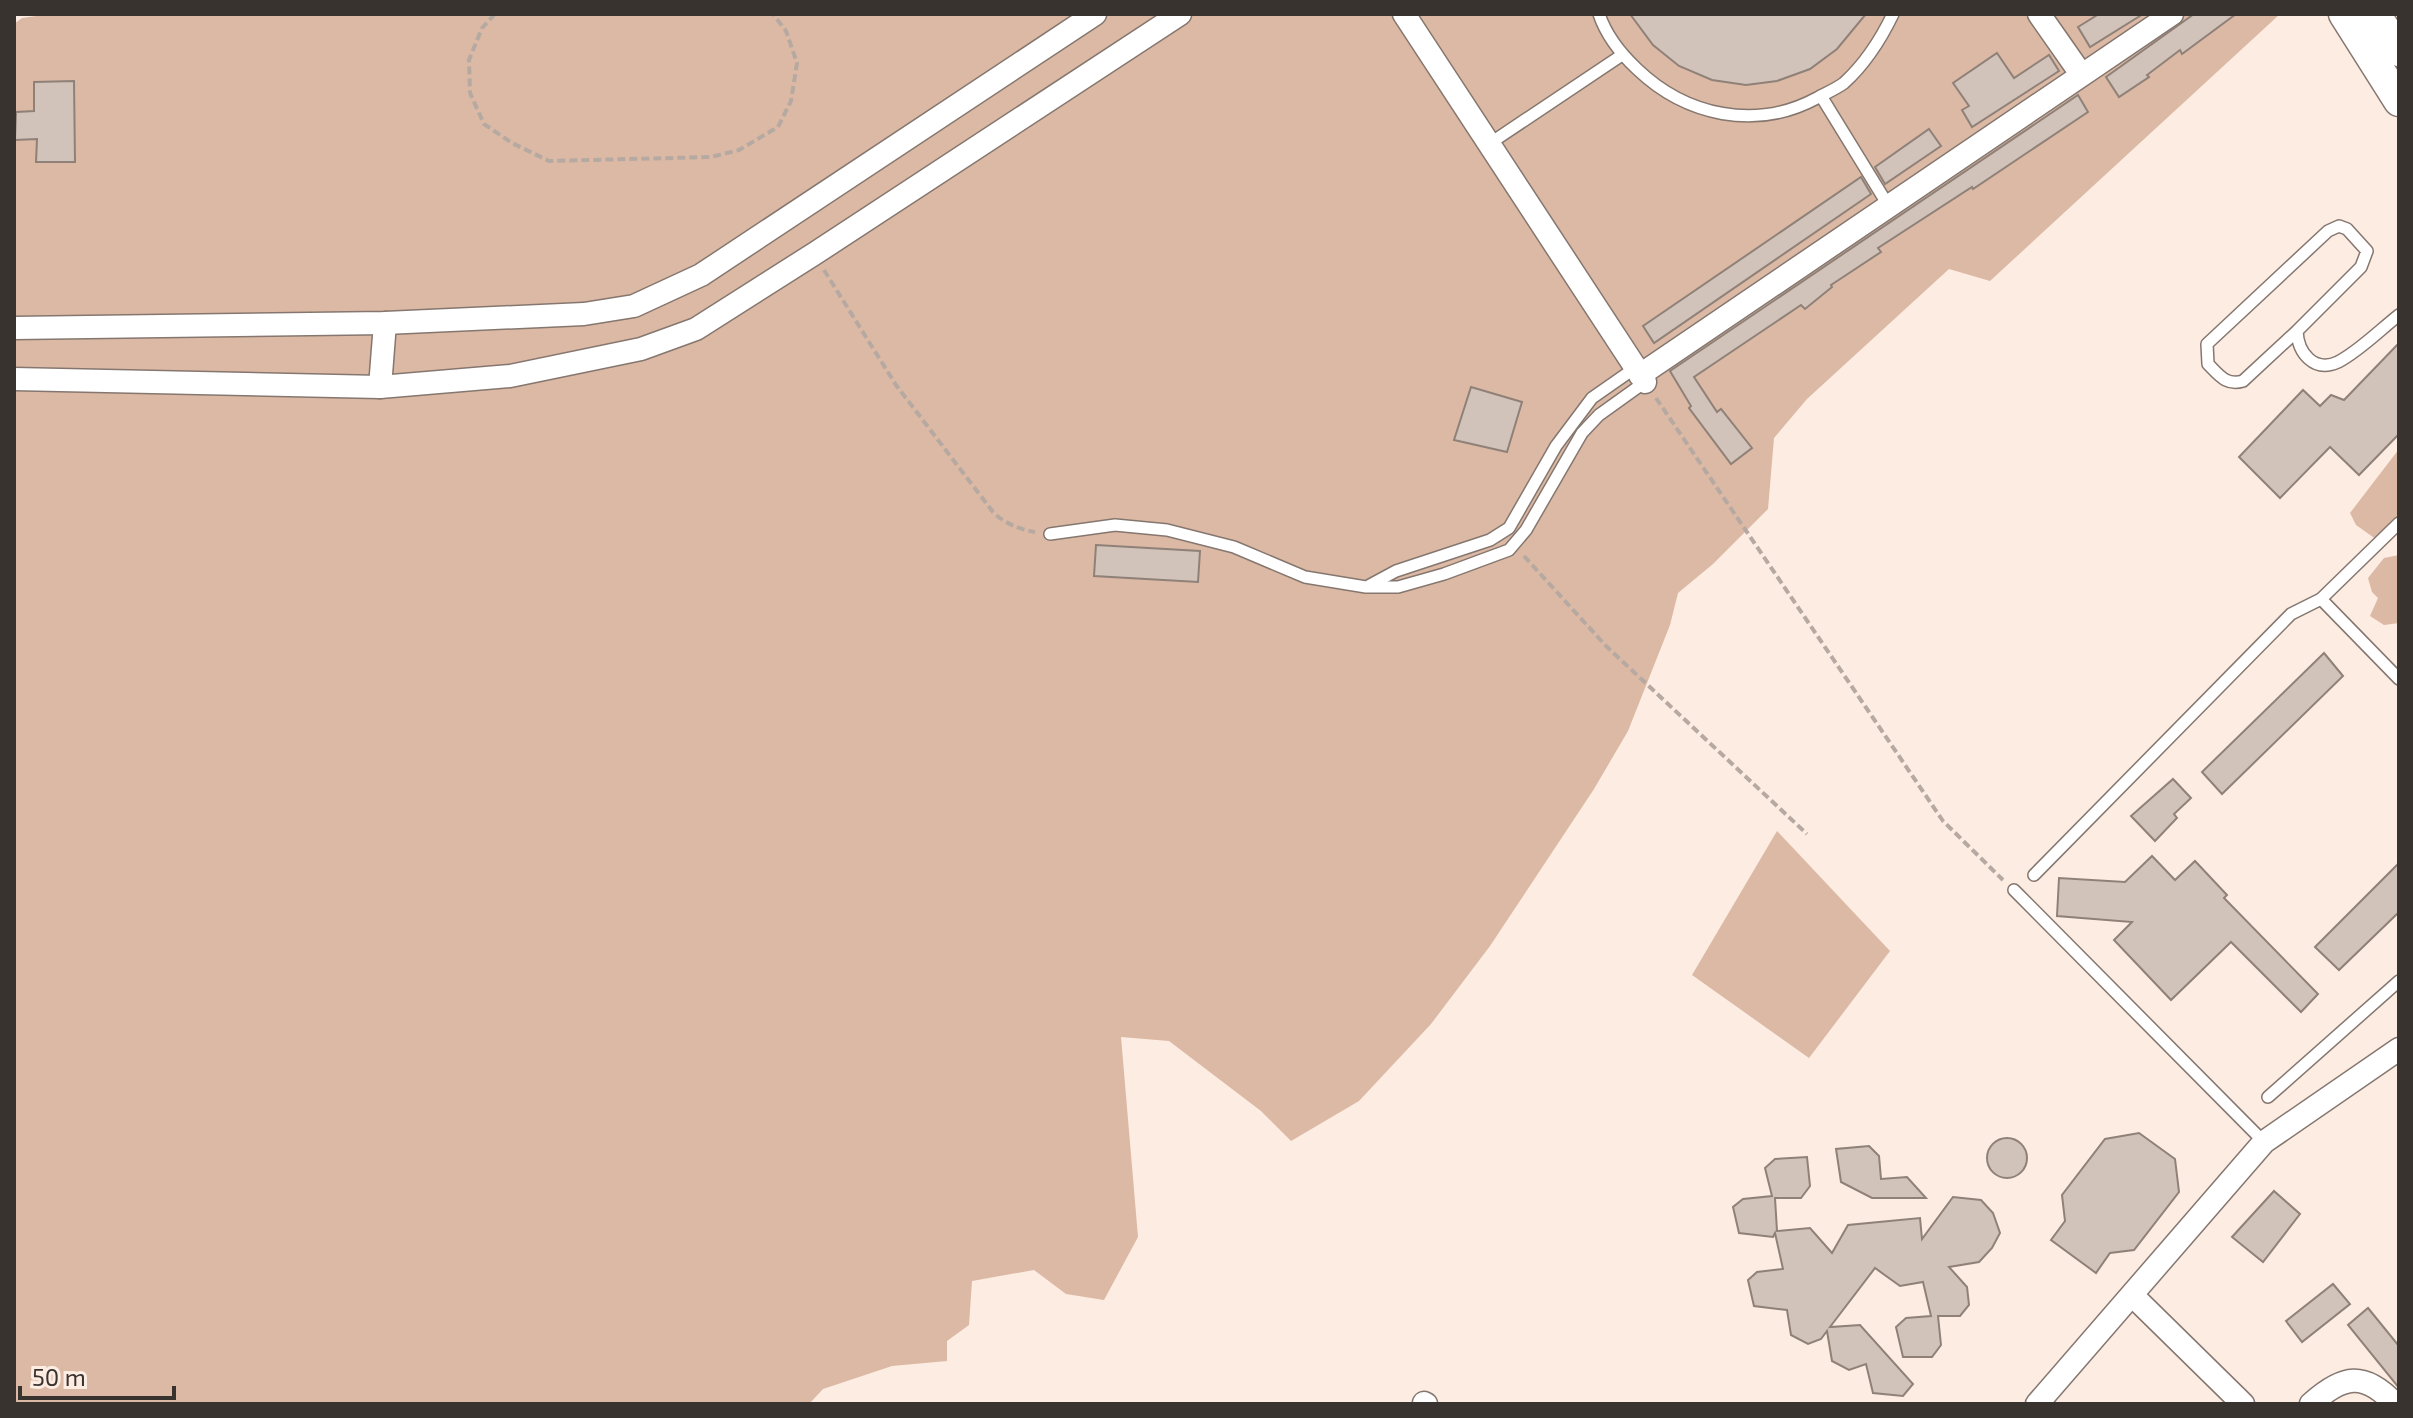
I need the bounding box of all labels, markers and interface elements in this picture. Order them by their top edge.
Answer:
scale bar [20,1350,174,1400]
text: 50 m [32,1362,86,1391]

